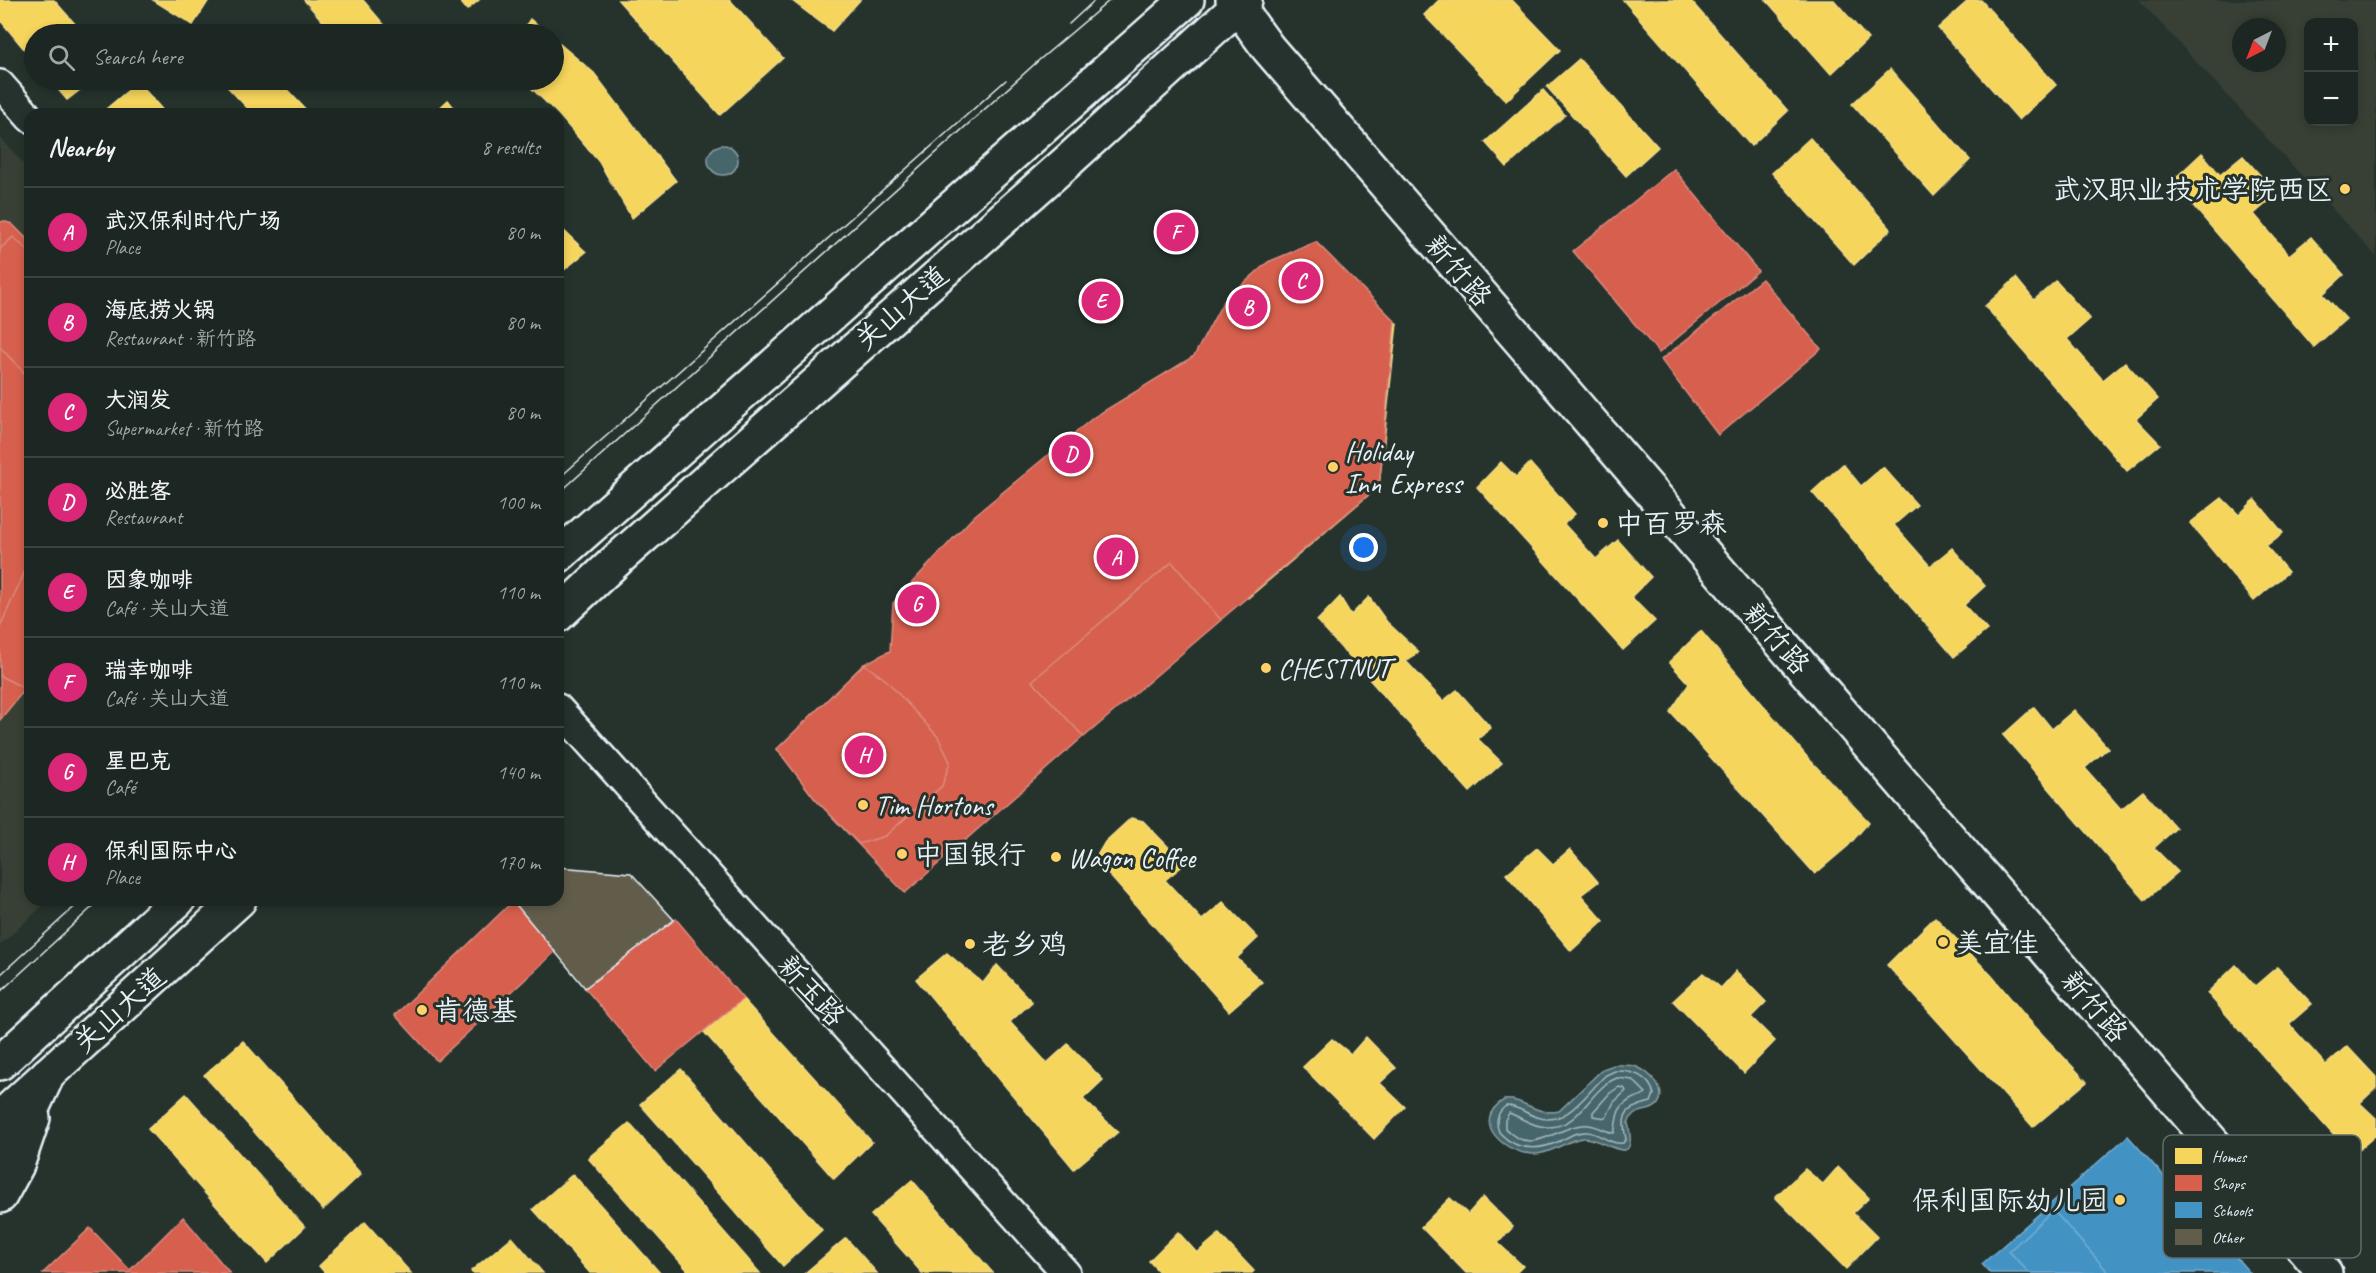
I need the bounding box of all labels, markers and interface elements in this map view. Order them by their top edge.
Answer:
north arrow [2232,18,2286,72]
map controls [2304,18,2358,126]
button: + [2304,18,2358,72]
search box [24,24,564,90]
icon: search [45,41,78,74]
text: Search here [93,43,183,71]
button: − [2304,72,2358,126]
text: Nearby [48,131,113,164]
text: 8 results [481,135,540,160]
place label: 武汉职业技术学院西区 [2053,172,2333,207]
marker: 武汉职业技术学院西区 [2338,182,2352,196]
text: 武汉保利时代广场 [105,207,281,235]
pin: F [1156,210,1196,254]
text: A [62,220,73,245]
text: 80 m [506,220,540,245]
street label: 新竹路 [1418,227,1499,314]
text: Place [105,235,140,260]
street label: 关山大道 [848,257,955,357]
pin: C [1282,258,1320,304]
pin: E [1082,278,1120,324]
pin: B [1228,284,1268,330]
text: 海底捞火锅 [105,296,215,324]
text: B [62,310,73,335]
text: 80 m [506,310,540,335]
text: Restaurant · 新竹路 [105,326,256,351]
text: 大润发 [105,386,171,414]
text: C [63,400,72,425]
text: 80 m [506,400,540,425]
text: Supermarket · 新竹路 [105,416,263,441]
pin: D [1052,432,1090,476]
place label: Holiday Inn Express [1345,434,1464,501]
marker: Holiday Inn Express [1326,460,1340,474]
text: 必胜客 [105,477,171,505]
text: D [62,490,73,515]
text: 100 m [497,490,540,515]
text: Restaurant [105,505,182,530]
place label: 中百罗森 [1615,506,1727,541]
marker: 中百罗森 [1596,516,1610,530]
your location [1349,533,1378,562]
pin: A [1096,534,1136,580]
text: 因象咖啡 [105,566,193,594]
text: E [62,580,73,605]
text: 110 m [497,580,540,605]
pin: G [898,582,936,626]
street label: 新竹路 [1736,595,1817,682]
text: Café · 关山大道 [105,596,229,621]
place label: CHESTNUT [1278,651,1397,686]
text: 瑞幸咖啡 [105,656,193,684]
marker: CHESTNUT [1259,661,1273,675]
text: F [63,670,72,695]
text: 110 m [497,670,540,695]
text: Café · 关山大道 [105,686,229,711]
pin: H [844,732,884,777]
text: 星巴克 [105,747,171,775]
text: G [63,760,72,785]
text: 140 m [497,760,540,785]
text: Café [105,775,136,800]
place label: Tim Hortons [875,788,995,823]
marker: Tim Hortons [856,798,870,812]
text: 保利国际中心 [105,837,237,865]
place label: 中国银行 [914,837,1026,872]
place label: Wagon Coffee [1068,840,1197,875]
marker: 中国银行 [895,847,909,861]
text: H [62,850,73,875]
text: 170 m [497,850,540,875]
marker: Wagon Coffee [1049,850,1063,864]
text: Place [105,865,140,890]
place label: 美宜佳 [1955,925,2039,960]
place label: 老乡鸡 [982,927,1066,962]
marker: 美宜佳 [1936,935,1950,949]
marker: 老乡鸡 [963,937,977,951]
street label: 新玉路 [771,947,853,1033]
street label: 关山大道 [66,959,173,1060]
street label: 新竹路 [2054,963,2135,1050]
place label: 肯德基 [434,993,518,1028]
marker: 肯德基 [415,1003,429,1017]
legend [2163,1135,2361,1258]
text: Homes [2212,1147,2248,1167]
text: Shops [2212,1174,2246,1194]
place label: 保利国际幼儿园 [1912,1183,2108,1218]
marker: 保利国际幼儿园 [2113,1193,2127,1207]
text: Schools [2212,1201,2253,1221]
text: Other [2212,1228,2245,1248]

